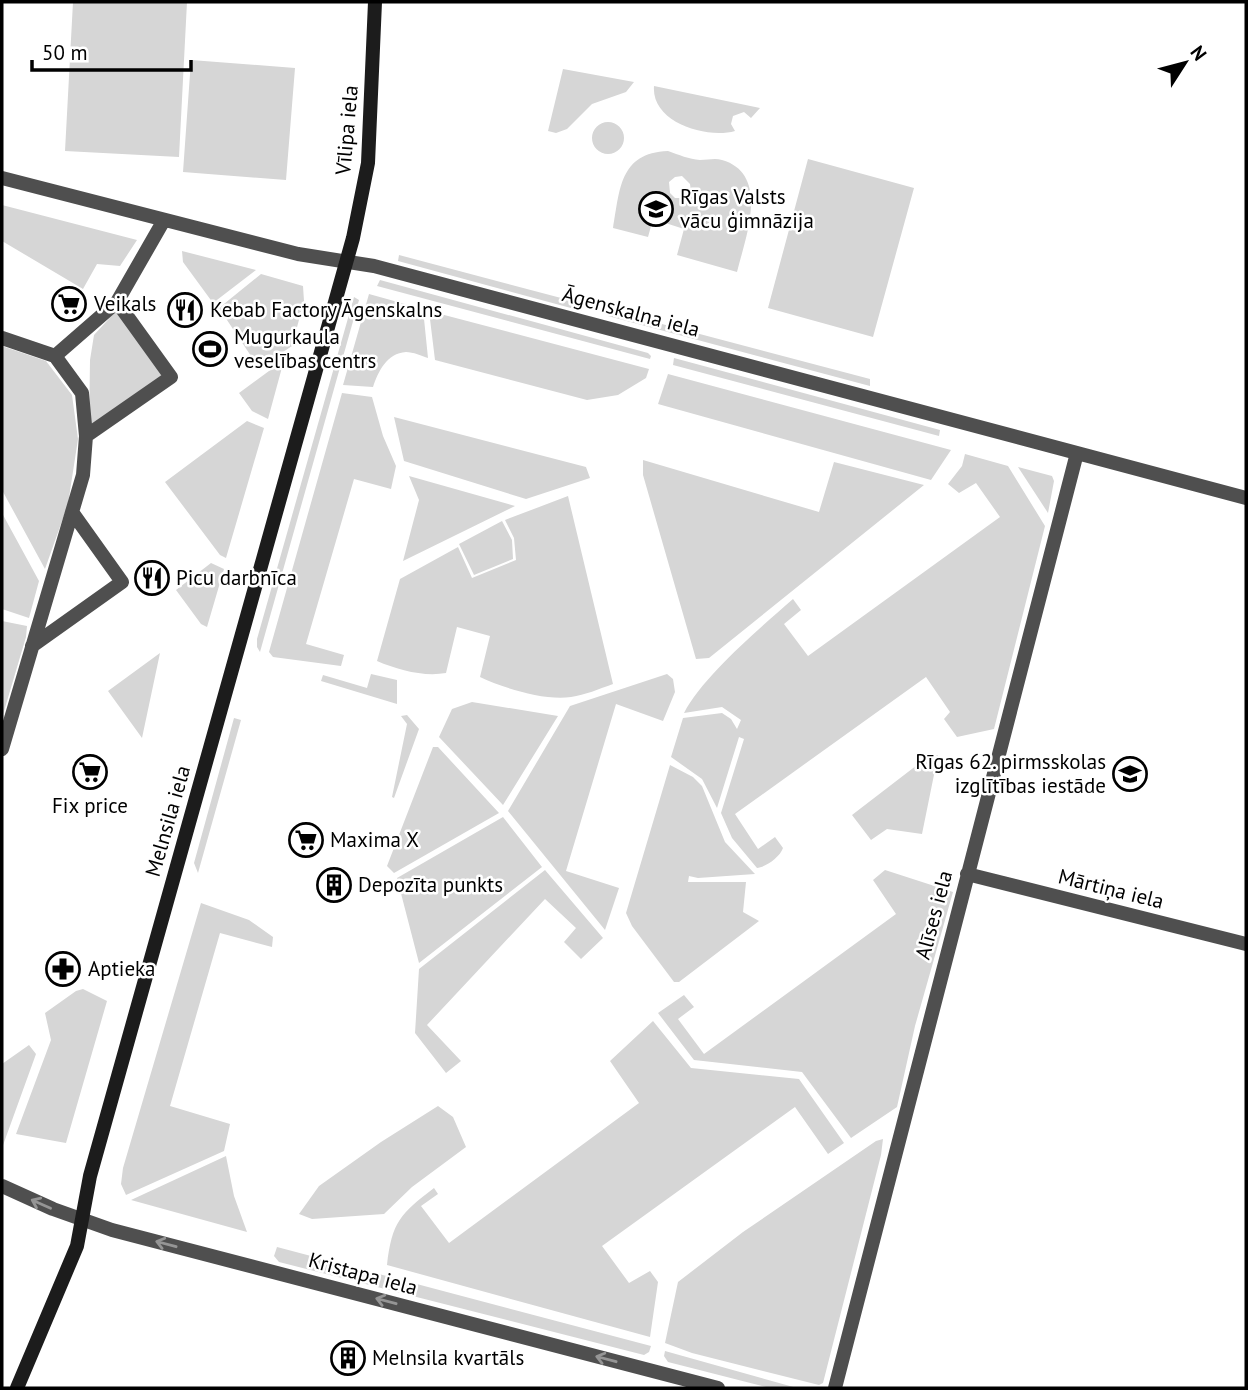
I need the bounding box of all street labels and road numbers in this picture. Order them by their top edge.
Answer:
street label: Vīlipa iela [329,84,364,177]
street label: Āgenskalna iela [559,280,703,343]
street label: Melnsila iela [139,762,196,880]
street label: Mārtiņa iela [1056,862,1167,915]
street label: Alīses iela [909,867,958,962]
street label: Kristapa iela [306,1246,421,1301]

